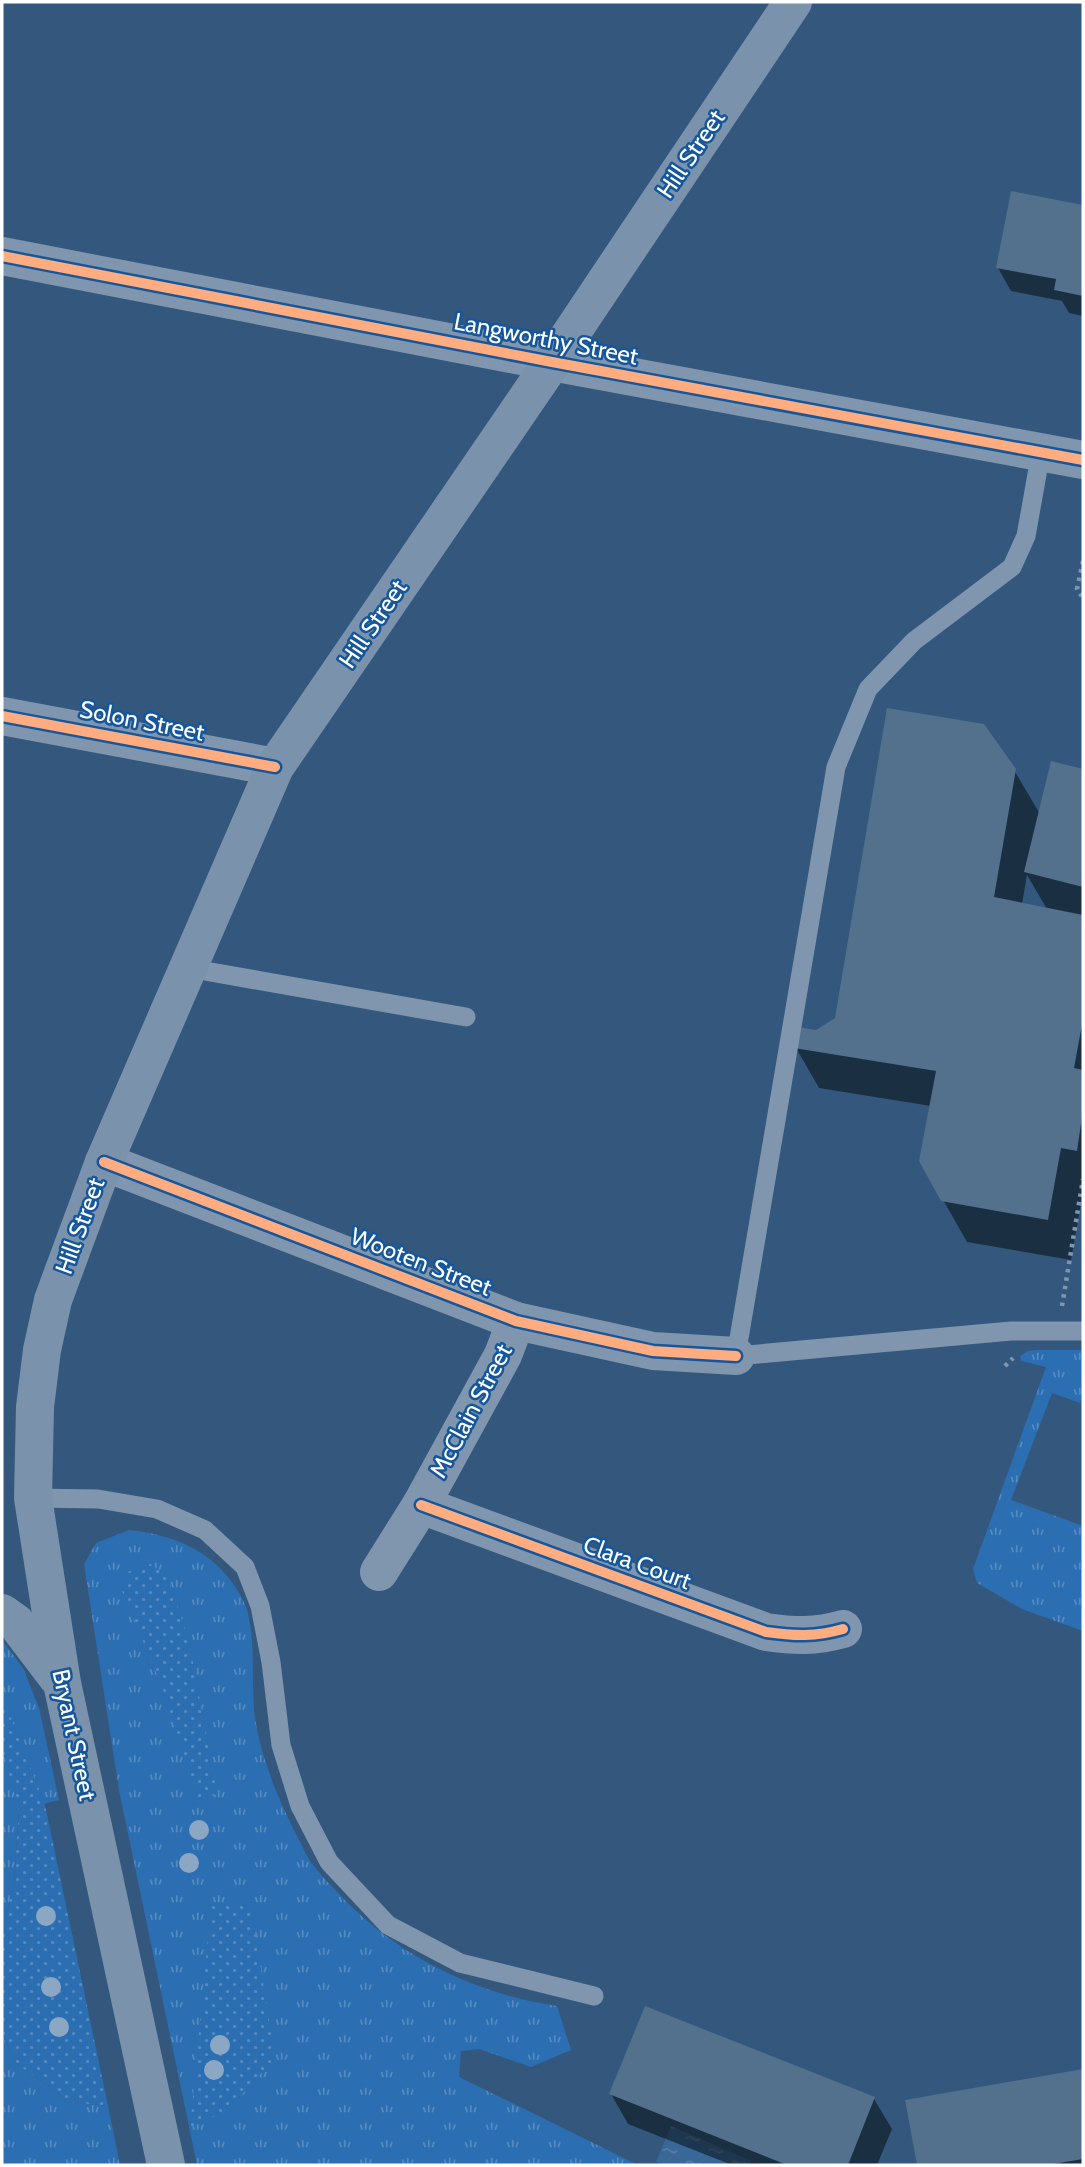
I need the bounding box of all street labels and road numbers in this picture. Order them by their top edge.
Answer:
street label: Hill Street [651,104,731,203]
street label: Langworthy Street [452,306,641,371]
street label: Hill Street [333,574,413,673]
street label: Solon Street [77,694,207,747]
street label: Hill Street [49,1174,110,1278]
street label: Wooten Street [347,1221,496,1302]
street label: McClain Street [423,1339,518,1483]
street label: Clara Court [579,1530,695,1595]
street label: Bryant Street [46,1667,103,1803]

